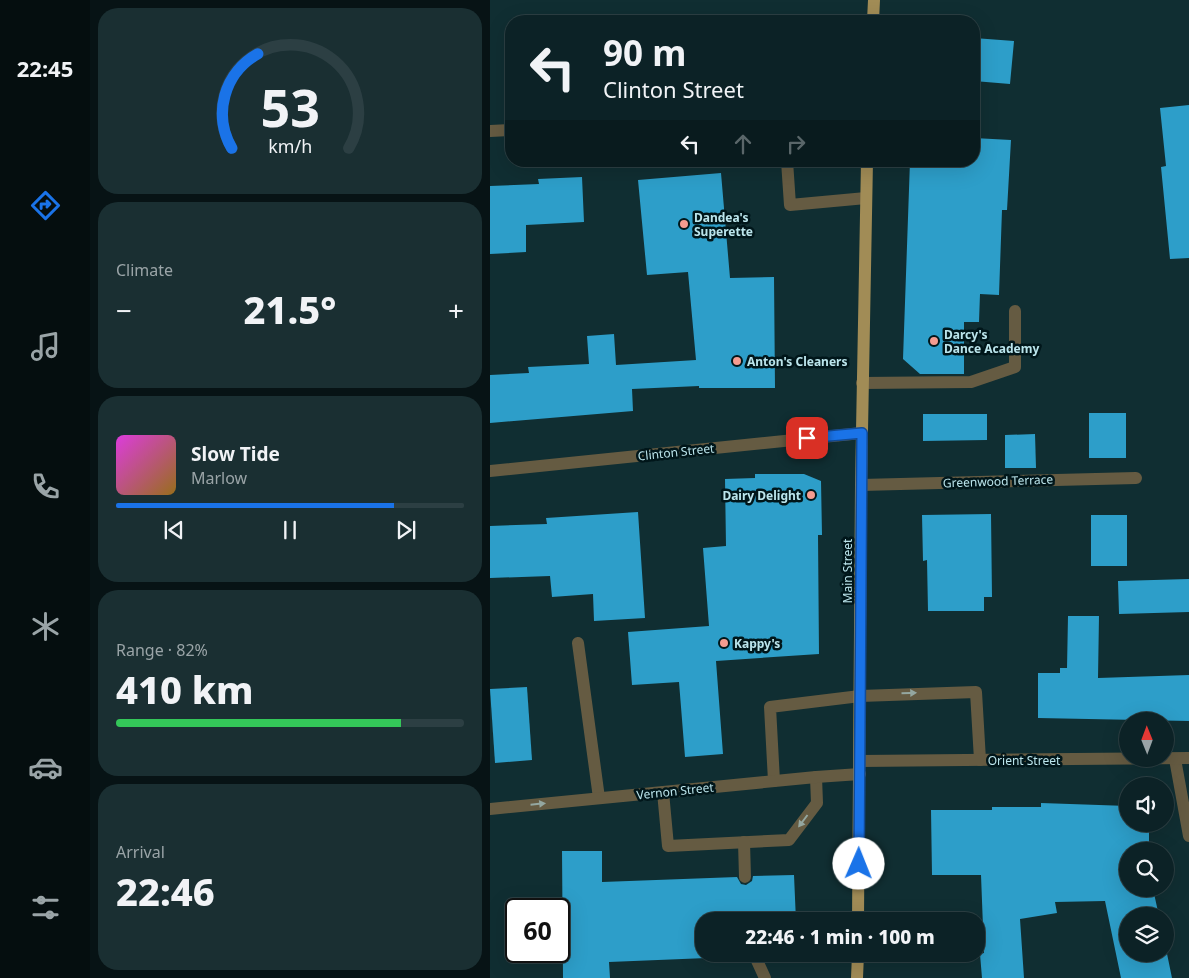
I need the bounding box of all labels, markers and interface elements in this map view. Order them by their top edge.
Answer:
text: 90 m [603,29,686,76]
icon: left [520,35,585,100]
text: 22:45 [17,53,73,83]
text: 53 [260,71,320,142]
text: Clinton Street [603,74,744,104]
icon: left [676,130,704,158]
icon: ahead [729,130,757,158]
icon: right [782,130,810,158]
text: km/h [268,134,312,158]
icon: directions [28,188,63,223]
place label: Dandea's Superette [694,209,753,240]
marker: Dandea's Superette [678,218,690,230]
text: Climate [116,259,173,281]
text: 21.5° [244,283,336,335]
text: − [116,291,132,329]
text: + [448,291,464,329]
place label: Darcy's Dance Academy [944,326,1039,357]
icon: music [28,329,63,364]
marker: Darcy's Dance Academy [928,335,940,347]
place label: Anton's Cleaners [747,353,847,370]
marker: Anton's Cleaners [731,355,743,367]
pin [786,417,828,459]
icon: arrive [793,424,821,452]
street label: Clinton Street [637,439,716,464]
text: Slow Tide [191,441,280,467]
text: Marlow [191,467,247,489]
icon: phone [28,469,63,504]
street label: Greenwood Terrace [943,471,1054,491]
place label: Dairy Delight [722,487,801,504]
marker: Dairy Delight [805,489,817,501]
icon: previous [160,516,188,544]
icon: pause [276,516,304,544]
icon: next [392,516,420,544]
street label: Main Street [839,538,856,603]
icon: climate [28,609,63,644]
place label: Kappy's [734,635,780,652]
marker: Kappy's [718,637,730,649]
text: Range · 82% [116,639,208,661]
text: 410 km [116,663,254,715]
one-way arrow [901,689,917,697]
north arrow [1119,712,1174,768]
map controls [1119,712,1174,962]
icon: car [28,750,63,785]
street label: Orient Street [988,752,1061,769]
button: sound [1119,777,1174,832]
street label: Vernon Street [636,778,715,803]
one-way arrow [531,800,547,808]
one-way arrow [798,814,809,827]
position arrow [832,837,884,889]
text: Arrival [116,841,165,863]
button: search [1119,842,1174,897]
text: 22:46 [116,865,215,917]
icon: filters [28,890,63,925]
speed limit sign: 60 [505,898,570,963]
button: layers [1119,907,1174,962]
text: 22:46 · 1 min · 100 m [745,924,935,950]

